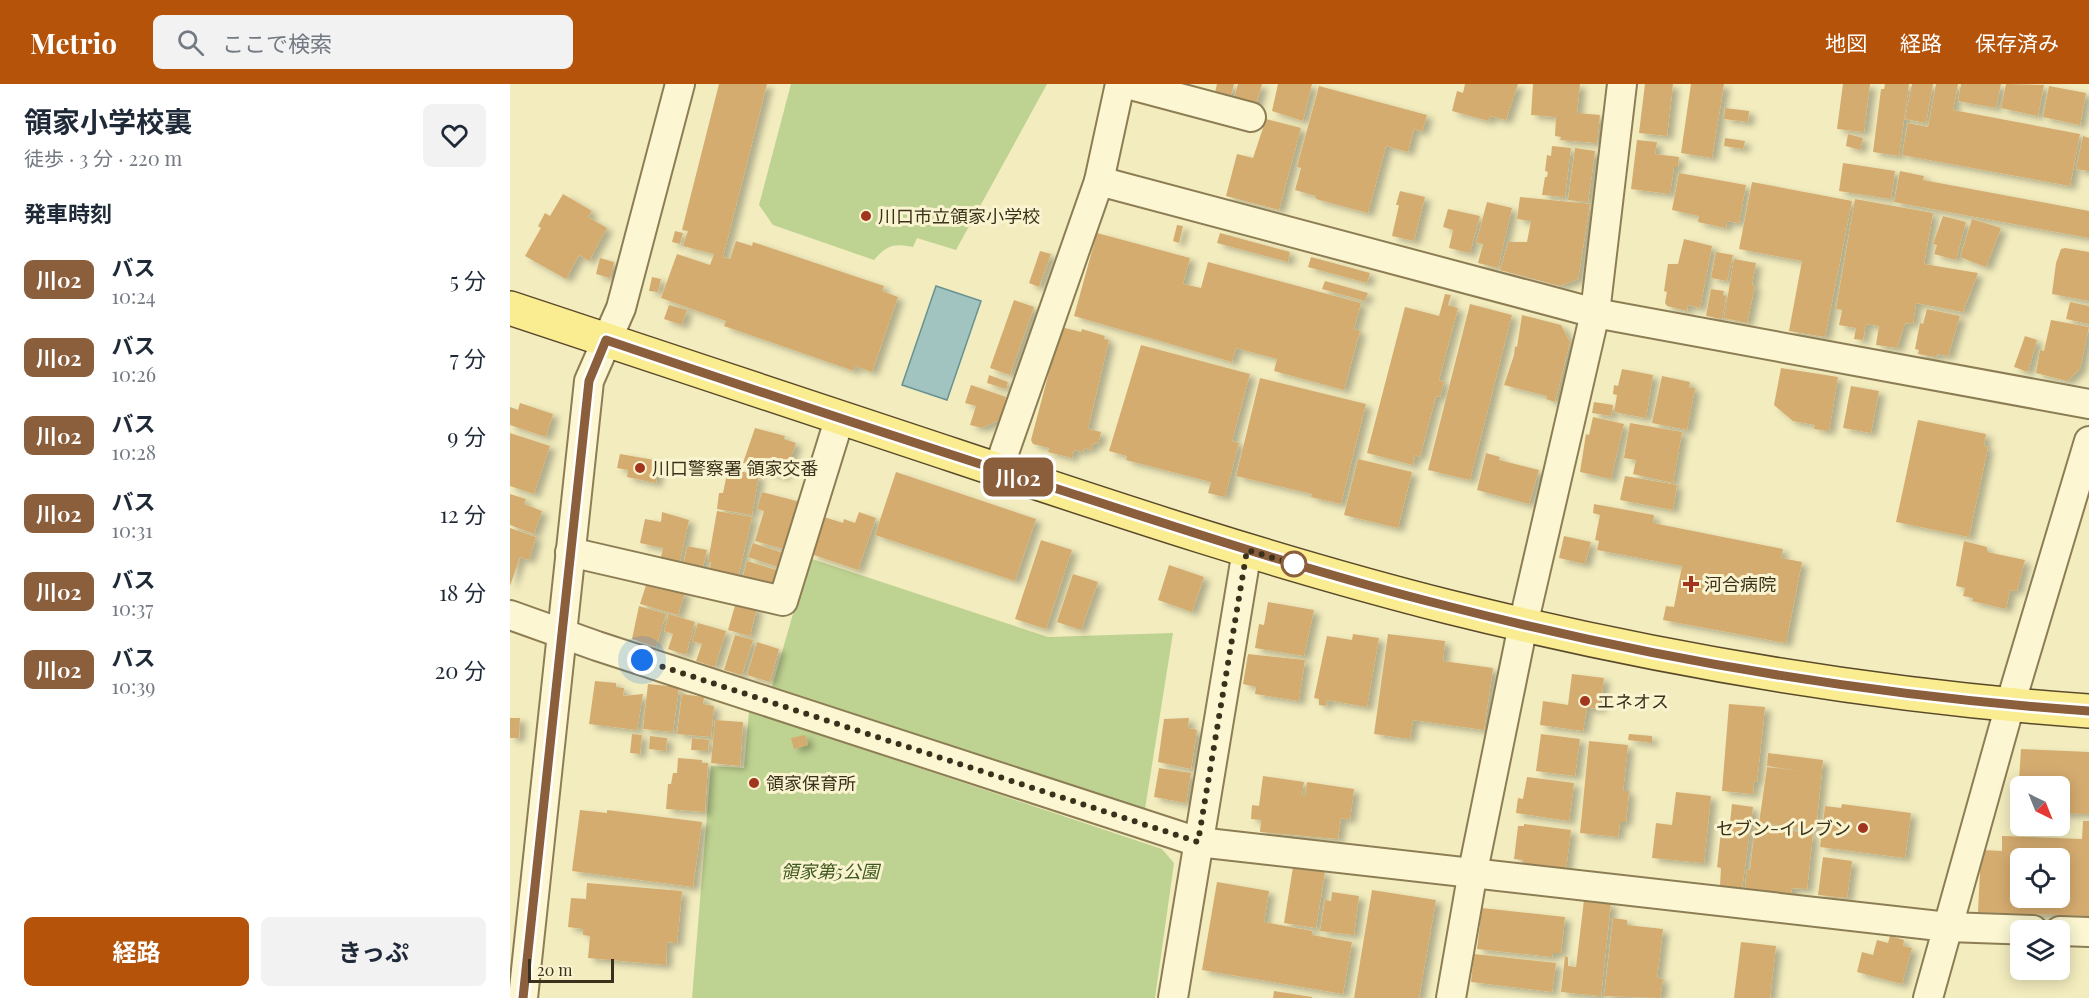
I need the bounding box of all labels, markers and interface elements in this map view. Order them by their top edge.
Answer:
search box [153,15,573,69]
text: Metrio [30,24,117,61]
icon: search [174,26,207,59]
text: ここで検索 [222,28,332,58]
text: 地図 [1825,28,1867,56]
text: 経路 [1900,28,1942,56]
text: 保存済み [1975,28,2059,56]
text: 領家小学校裏 [24,102,192,139]
button: heart [423,104,486,167]
text: 徒歩 · 3 分 · 220 m [24,144,182,171]
text: 発車時刻 [24,198,112,228]
place label: 川口市立領家小学校 [878,204,1040,228]
marker: 川口市立領家小学校 [859,209,873,223]
text: バス [112,252,156,282]
text: 川02 [36,265,82,293]
text: 5 分 [450,265,486,295]
text: 10:24 [112,282,156,309]
text: バス [112,330,156,360]
text: 川02 [36,343,82,371]
text: 7 分 [450,343,486,373]
text: 10:26 [112,360,156,387]
text: バス [112,408,156,438]
text: 川02 [36,421,82,449]
text: 9 分 [447,421,486,451]
text: 10:28 [112,438,156,465]
place label: 川口警察署 領家交番 [652,456,818,480]
line badge: 川02 [984,458,1052,496]
marker: 川口警察署 領家交番 [633,461,647,475]
text: 川02 [995,463,1041,491]
text: バス [112,486,156,516]
text: 川02 [36,499,82,527]
text: 12 分 [440,499,486,529]
text: 10:31 [112,516,153,543]
unlabelled marker [1281,551,1307,577]
text: バス [112,564,156,594]
place label: 河合病院 [1704,572,1776,596]
marker: 河合病院 [1682,575,1700,593]
text: 川02 [36,577,82,605]
text: 18 分 [439,577,486,607]
text: 10:37 [112,594,153,621]
text: バス [112,642,156,672]
your location [627,645,657,675]
text: 川02 [36,655,82,683]
text: 20 分 [435,655,486,685]
text: 10:39 [112,672,155,699]
place label: エネオス [1597,689,1669,713]
marker: エネオス [1578,694,1592,708]
place label: 領家保育所 [766,771,856,795]
marker: 領家保育所 [747,776,761,790]
north arrow [2010,776,2070,836]
map controls [2010,776,2070,980]
place label: セブン-イレブン [1716,816,1851,840]
marker: セブン-イレブン [1856,821,1870,835]
button: locate [2010,848,2070,908]
park label: 領家第5公園 [781,859,882,883]
button: 経路 [24,917,249,986]
button: きっぷ [261,917,486,986]
button: layers [2010,920,2070,980]
scale bar [528,956,614,984]
text: 20 m [537,959,572,980]

